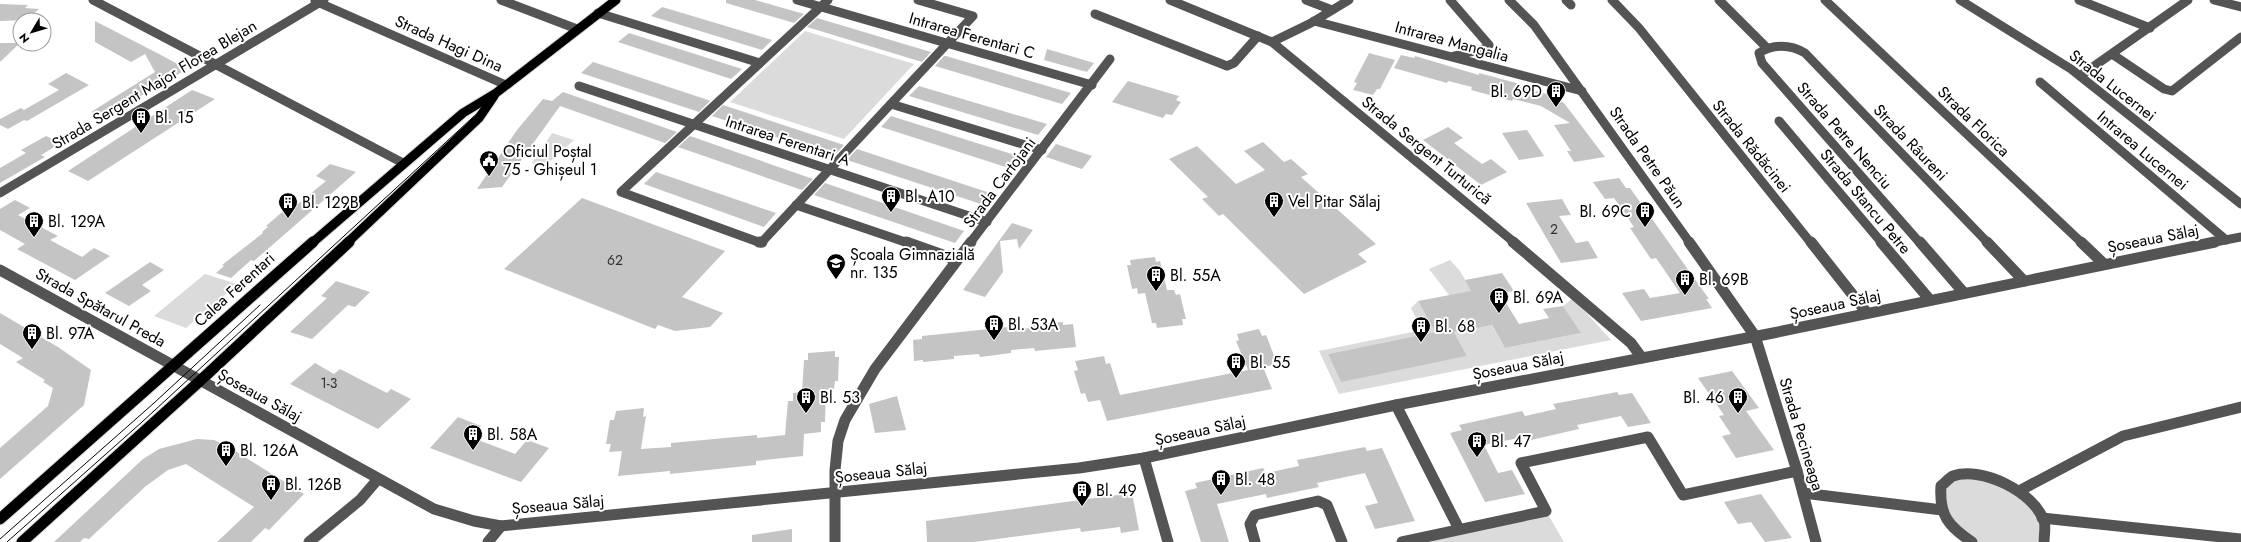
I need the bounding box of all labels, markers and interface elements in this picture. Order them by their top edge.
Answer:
street label: Intrarea Ferentari C [906,7,1037,64]
street label: Strada Hagi Dina [391,9,506,78]
north arrow [12,12,52,52]
street label: Strada Sergent Major Florea Blejan [48,14,261,155]
street label: Intrarea Mangalia [1393,15,1511,68]
text: N [15,30,33,47]
street label: Strada Lucernei [2064,44,2161,127]
street label: Strada Petre Nenciu [1792,77,1898,194]
place label: Bl. 69D [1490,80,1542,103]
building icon: Bl. 69D [1545,80,1567,108]
street label: Strada Florica [1932,81,2015,162]
street label: Strada Sergent Turturică [1357,91,1497,210]
street label: Strada Rădăcinei [1707,95,1796,198]
street label: Strada Râureni [1868,99,1953,186]
street label: Strada Petre Păun [1604,102,1691,213]
street label: Intrarea Lucernei [2092,105,2193,195]
building icon: Bl. 15 [130,106,152,134]
place label: Bl. 15 [155,106,193,129]
street label: Intrarea Ferentari A [723,110,853,172]
street label: Strada Cartojani [958,132,1041,233]
place label: Oficiul Poștal 75 - Ghișeul 1 [503,140,597,181]
street label: Strada Stancu Petre [1815,144,1916,259]
public building icon: Oficiul Poștal 75 - Ghișeul 1 [478,149,500,177]
building icon: Bl. A10 [880,185,902,213]
place label: Bl. A10 [905,185,955,208]
building icon: Vel Pitar Sălaj [1263,190,1285,218]
place label: Vel Pitar Sălaj [1288,190,1381,213]
building icon: Bl. 129B [277,191,299,219]
place label: Bl. 129B [302,191,359,214]
place label: Bl. 69C [1579,200,1631,223]
building icon: Bl. 69C [1634,200,1656,228]
building icon: Bl. 129A [23,210,45,238]
place label: Bl. 129A [48,210,106,233]
street label: Șoseaua Sălaj [2105,218,2201,259]
house number: 2 [1550,219,1558,239]
place label: Școala Gimnazială nr. 135 [850,243,975,284]
street label: Calea Ferentari [189,247,280,332]
house number: 62 [607,250,623,270]
school or university icon: Școala Gimnazială nr. 135 [825,252,847,280]
street label: Strada Spătarul Preda [31,262,170,353]
building icon: Bl. 55A [1145,264,1167,292]
place label: Bl. 55A [1170,264,1221,287]
building icon: Bl. 69B [1674,268,1696,296]
place label: Bl. 69B [1699,268,1749,291]
street label: Șoseaua Sălaj [1787,284,1883,325]
building icon: Bl. 69A [1488,286,1510,314]
place label: Bl. 69A [1513,286,1564,309]
building icon: Bl. 53A [983,313,1005,341]
place label: Bl. 53A [1008,313,1059,336]
building icon: Bl. 68 [1410,315,1432,343]
place label: Bl. 68 [1435,315,1475,338]
building icon: Bl. 97A [21,322,43,350]
place label: Bl. 97A [46,322,95,345]
street label: Șoseaua Sălaj [1470,345,1566,386]
building icon: Bl. 55 [1225,351,1247,379]
place label: Bl. 55 [1250,351,1290,374]
street label: Șoseaua Sălaj [214,363,306,428]
house number: 1-3 [321,373,338,393]
street label: Strada Pecineaga [1773,375,1830,493]
building icon: Bl. 53 [795,386,817,414]
place label: Bl. 53 [820,386,860,409]
place label: Bl. 46 [1683,386,1724,409]
building icon: Bl. 46 [1727,386,1749,414]
street label: Șoseaua Sălaj [1152,410,1248,451]
building icon: Bl. 58A [462,423,484,451]
place label: Bl. 58A [487,423,538,446]
building icon: Bl. 47 [1466,430,1488,458]
place label: Bl. 47 [1491,430,1532,453]
building icon: Bl. 126A [215,439,237,467]
place label: Bl. 126A [240,439,299,462]
street label: Șoseaua Sălaj [834,456,928,489]
building icon: Bl. 48 [1210,468,1232,496]
place label: Bl. 48 [1235,468,1275,491]
building icon: Bl. 126B [260,473,282,501]
place label: Bl. 126B [285,473,342,496]
building icon: Bl. 49 [1071,479,1093,507]
place label: Bl. 49 [1096,479,1137,502]
street label: Șoseaua Sălaj [511,489,605,520]

